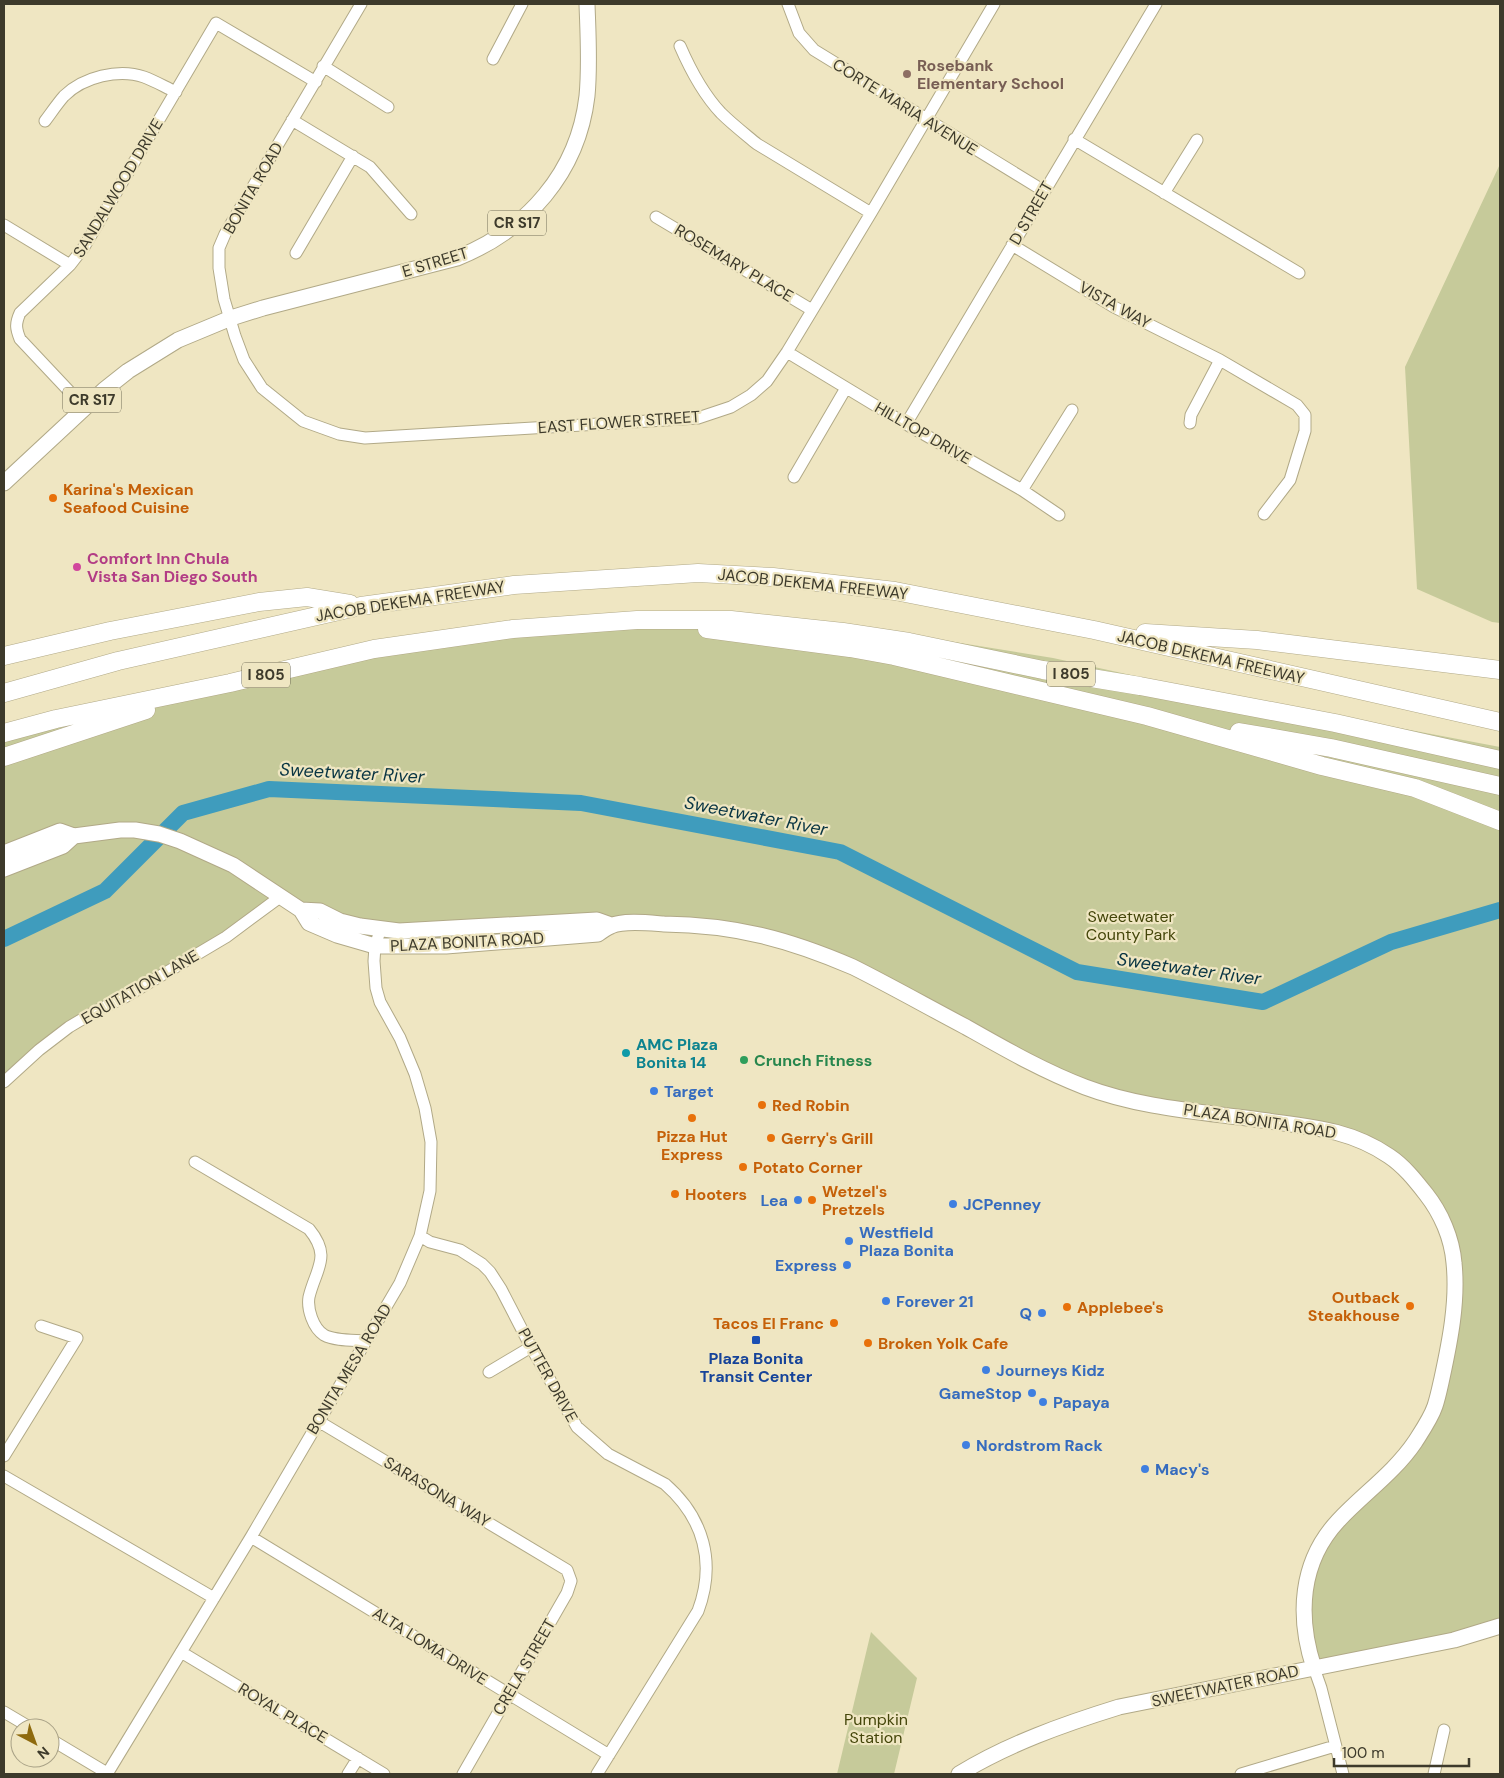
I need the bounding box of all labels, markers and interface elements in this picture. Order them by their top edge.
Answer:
street label: CORTE MARIA AVENUE [829,54,981,160]
place label: Rosebank Elementary School [917,55,1064,94]
marker: Rosebank Elementary School [901,68,913,80]
street label: SANDALWOOD DRIVE [68,115,168,261]
street label: BONITA ROAD [218,139,288,237]
street label: D STREET [1004,178,1058,248]
road number: CR S17 [488,210,546,236]
street label: ROSEMARY PLACE [671,219,797,307]
street label: E STREET [399,242,471,282]
street label: VISTA WAY [1075,277,1155,333]
road number: CR S17 [63,388,121,412]
street label: HILLTOP DRIVE [871,397,975,469]
street label: EAST FLOWER STREET [537,406,701,438]
place label: Karina's Mexican Seafood Cuisine [63,479,194,518]
marker: Karina's Mexican Seafood Cuisine [47,492,59,504]
place label: Comfort Inn Chula Vista San Diego South [87,548,258,587]
marker: Comfort Inn Chula Vista San Diego South [71,561,83,573]
street label: JACOB DEKEMA FREEWAY [717,564,909,604]
street label: JACOB DEKEMA FREEWAY [314,576,506,626]
street label: JACOB DEKEMA FREEWAY [1115,625,1307,689]
road number: I 805 [242,662,290,688]
road number: I 805 [1047,662,1095,686]
water label: Sweetwater River [279,757,426,789]
water label: Sweetwater River [682,790,831,842]
park label: Sweetwater County Park [1086,906,1176,945]
street label: PLAZA BONITA ROAD [390,927,544,957]
street label: EQUITATION LANE [77,945,203,1029]
water label: Sweetwater River [1115,947,1264,991]
place label: AMC Plaza Bonita 14 [636,1034,718,1073]
marker: AMC Plaza Bonita 14 [620,1047,632,1059]
place label: Crunch Fitness [754,1050,872,1071]
marker: Crunch Fitness [738,1054,750,1066]
place label: Target [664,1081,714,1102]
marker: Target [648,1085,660,1097]
place label: Red Robin [772,1095,850,1116]
marker: Red Robin [756,1099,768,1111]
street label: PLAZA BONITA ROAD [1182,1099,1338,1143]
marker: Pizza Hut Express [686,1112,698,1124]
place label: Pizza Hut Express [656,1126,728,1165]
place label: Gerry's Grill [781,1128,873,1149]
marker: Gerry's Grill [765,1132,777,1144]
place label: Potato Corner [753,1157,863,1178]
marker: Potato Corner [737,1161,749,1173]
place label: Wetzel's Pretzels [822,1181,887,1220]
place label: Hooters [685,1184,747,1205]
marker: Hooters [669,1188,681,1200]
place label: Lea [760,1190,788,1211]
marker: Lea [792,1194,804,1206]
marker: Wetzel's Pretzels [806,1194,818,1206]
place label: JCPenney [963,1194,1042,1215]
marker: JCPenney [947,1198,959,1210]
place label: Westfield Plaza Bonita [859,1222,954,1261]
marker: Westfield Plaza Bonita [843,1235,855,1247]
place label: Express [775,1255,837,1276]
marker: Express [841,1259,853,1271]
place label: Outback Steakhouse [1308,1287,1401,1326]
place label: Forever 21 [896,1291,974,1312]
marker: Forever 21 [880,1295,892,1307]
place label: Applebee's [1077,1297,1164,1318]
street label: BONITA MESA ROAD [302,1300,396,1438]
marker: Outback Steakhouse [1404,1300,1416,1312]
marker: Applebee's [1061,1301,1073,1313]
place label: Q [1019,1303,1032,1324]
marker: Q [1036,1307,1048,1319]
place label: Tacos El Franc [713,1313,824,1334]
marker: Tacos El Franc [828,1317,840,1329]
street label: PUTTER DRIVE [513,1324,583,1426]
place label: Broken Yolk Cafe [878,1333,1008,1354]
marker: Plaza Bonita Transit Center [750,1334,762,1346]
marker: Broken Yolk Cafe [862,1337,874,1349]
place label: Plaza Bonita Transit Center [700,1348,813,1387]
place label: Journeys Kidz [996,1360,1105,1381]
marker: Journeys Kidz [980,1364,992,1376]
place label: GameStop [939,1383,1022,1404]
marker: GameStop [1026,1387,1038,1399]
place label: Papaya [1053,1392,1110,1413]
marker: Papaya [1037,1396,1049,1408]
place label: Nordstrom Rack [976,1435,1103,1456]
marker: Nordstrom Rack [960,1439,972,1451]
street label: SARASONA WAY [380,1452,494,1532]
place label: Macy's [1155,1459,1210,1480]
marker: Macy's [1139,1463,1151,1475]
street label: ALTA LOMA DRIVE [368,1602,492,1690]
street label: CRELA STREET [488,1615,560,1719]
street label: SWEETWATER ROAD [1150,1660,1300,1712]
street label: ROYAL PLACE [234,1678,332,1748]
park label: Pumpkin Station [844,1709,908,1748]
north arrow [10,1718,60,1768]
scale bar [1334,1736,1469,1768]
text: N [34,1743,53,1763]
text: 100 m [1342,1743,1385,1763]

